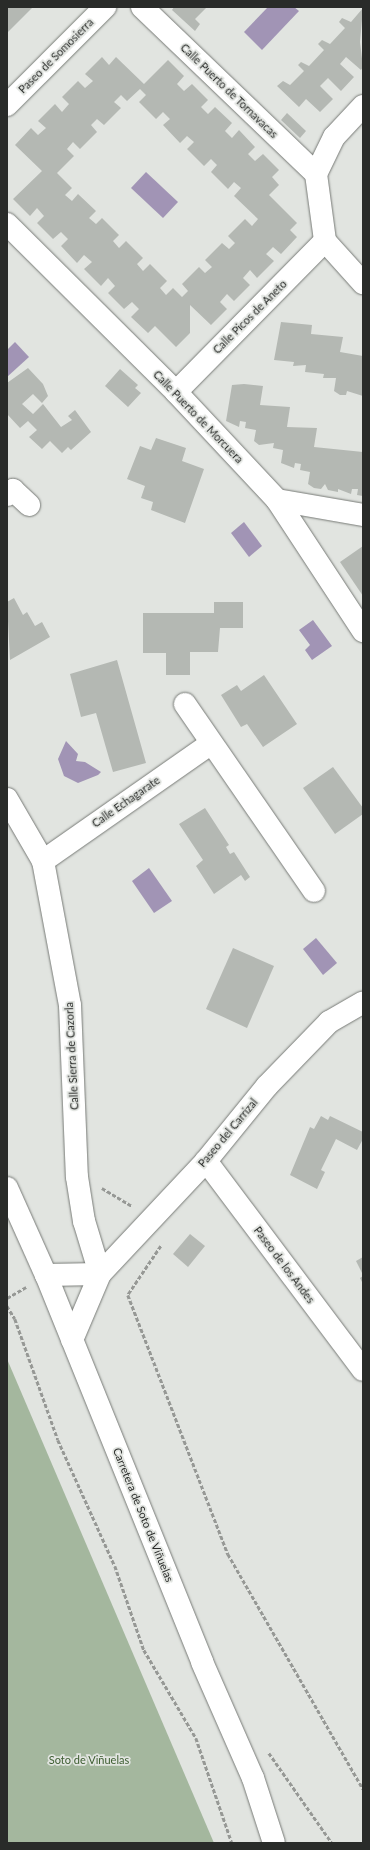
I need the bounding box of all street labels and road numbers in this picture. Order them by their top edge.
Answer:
street label: Paseo de Somosierra [16,16,96,96]
street label: Calle Puerto de Tornavacas [178,41,280,141]
street label: Calle Picos de Aneto [210,277,290,357]
street label: Calle Puerto de Morcuera [150,368,246,466]
street label: Calle Echagarate [90,774,162,830]
street label: Calle Sierra de Cazorla [63,1002,81,1110]
street label: Paseo del Carrizal [195,1096,261,1170]
street label: Paseo de los Andes [251,1224,317,1306]
street label: Carretera de Soto de Viñuelas [110,1446,176,1584]

